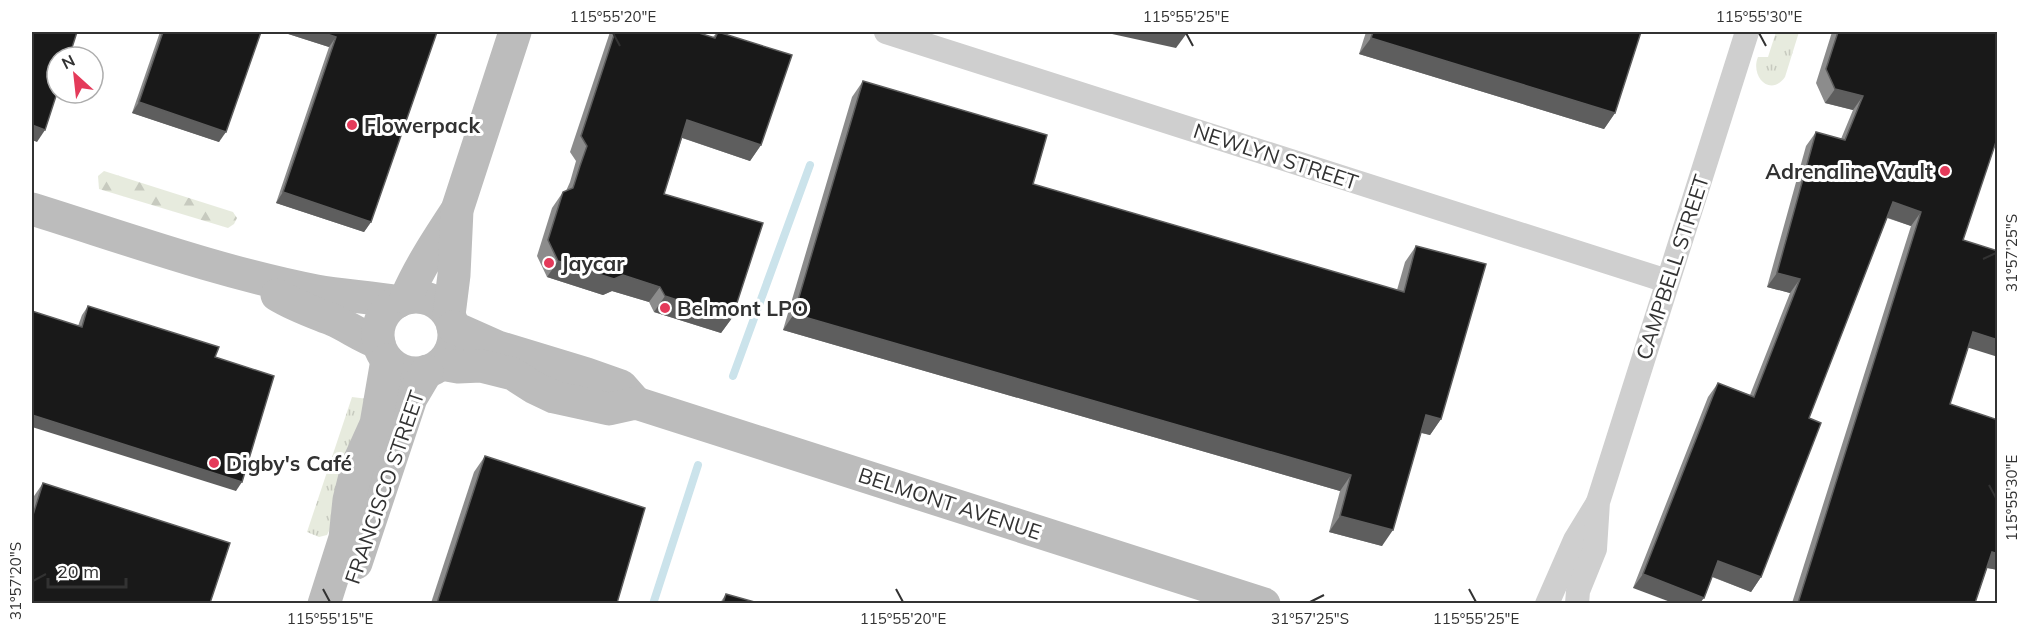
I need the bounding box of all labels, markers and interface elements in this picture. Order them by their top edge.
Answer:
text: 115°55'20"E [570,7,656,26]
text: 115°55'25"E [1143,7,1229,26]
text: 115°55'30"E [1716,7,1802,26]
north arrow [45,45,105,105]
text: N [58,50,78,73]
place label: Flowerpack [364,112,480,138]
street label: NEWLYN STREET [1190,117,1362,195]
marker: Flowerpack [345,118,359,132]
place label: Adrenaline Vault [1765,158,1933,184]
marker: Adrenaline Vault [1938,164,1952,178]
street label: CAMPBELL STREET [1630,171,1714,363]
text: 31°57'25"S [2002,214,2021,292]
place label: Jaycar [561,250,625,276]
marker: Jaycar [542,256,556,270]
place label: Belmont LPO [677,295,808,321]
marker: Belmont LPO [658,301,672,315]
street label: FRANCISCO STREET [339,387,429,587]
place label: Digby's Café [226,450,352,476]
text: 115°55'30"E [2002,455,2021,541]
marker: Digby's Café [207,456,221,470]
street label: BELMONT AVENUE [855,461,1045,545]
text: 31°57'20"S [6,542,25,620]
scale bar [48,551,126,589]
text: 20 m [57,560,99,583]
text: 115°55'15"E [287,609,373,628]
text: 115°55'20"E [860,609,946,628]
text: 31°57'25"S [1271,609,1349,628]
text: 115°55'25"E [1433,609,1519,628]

